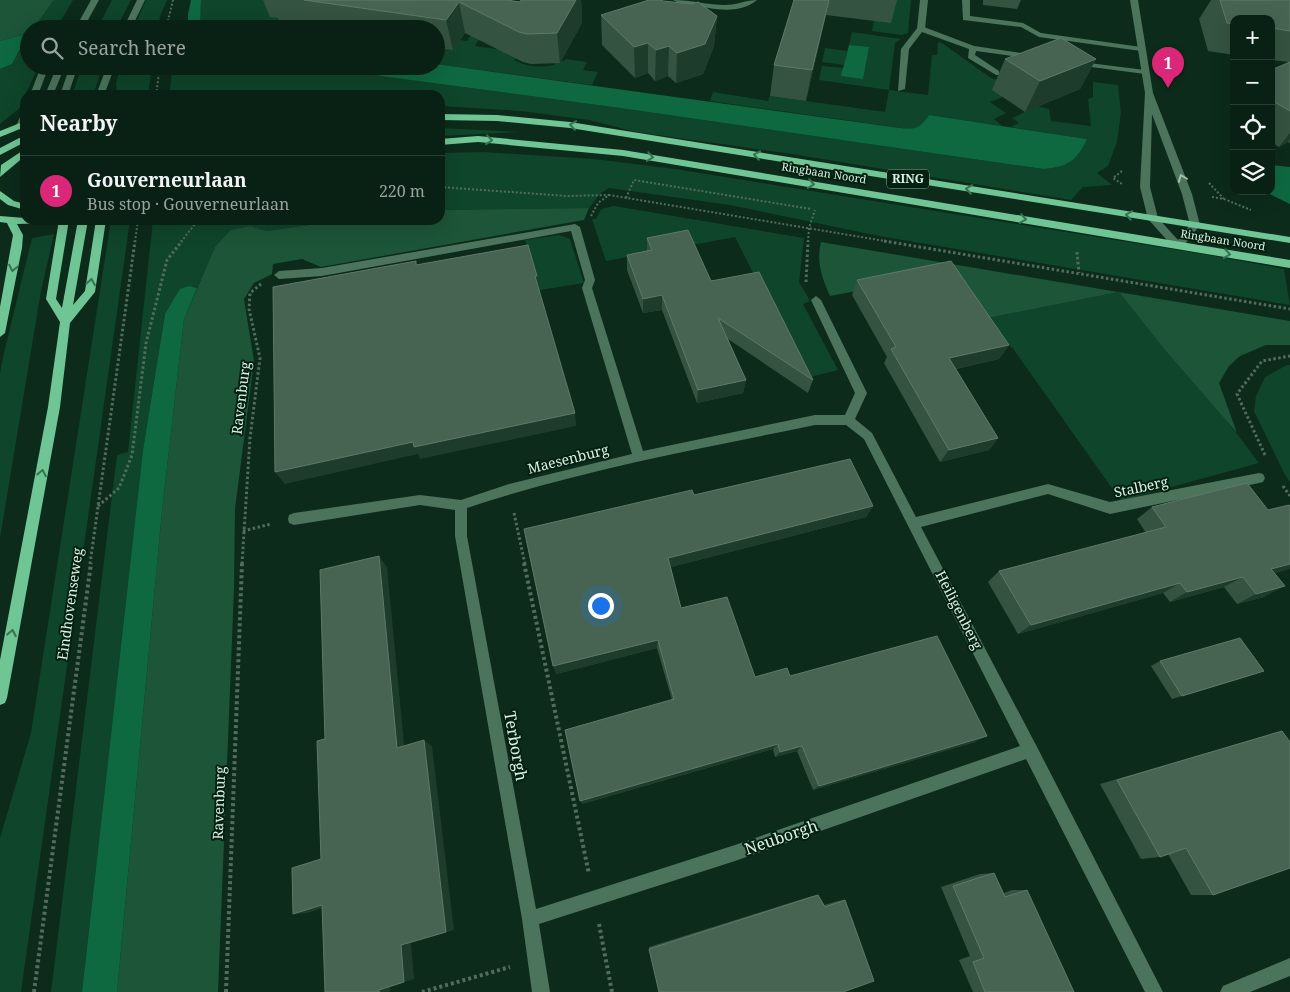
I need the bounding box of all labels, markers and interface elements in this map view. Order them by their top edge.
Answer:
map controls [1230,15,1275,195]
button: + [1230,15,1275,60]
search box [20,20,445,75]
icon: search [38,34,66,62]
text: Search here [78,35,186,61]
pin: 1 [1152,47,1184,88]
button: − [1230,60,1275,105]
button: locate [1230,105,1275,150]
text: Nearby [40,109,118,137]
one-way arrow [569,121,578,131]
one-way arrow [485,134,493,145]
one-way arrow [752,150,761,160]
button: layers [1230,150,1275,195]
one-way arrow [646,152,654,162]
street label: Ringbaan Noord [780,158,868,187]
text: Gouverneurlaan [87,167,247,193]
road number: RING [887,170,929,188]
one-way arrow [1177,174,1188,183]
one-way arrow [807,178,815,189]
text: 1 [51,180,61,202]
text: 220 m [379,180,425,202]
one-way arrow [965,184,973,195]
text: Bus stop · Gouverneurlaan [87,193,289,215]
one-way arrow [1125,210,1134,220]
one-way arrow [1018,214,1027,224]
street label: Ringbaan Noord [1179,225,1267,254]
one-way arrow [1222,248,1231,258]
one-way arrow [8,264,19,273]
one-way arrow [85,277,96,285]
street label: Ravenburg [227,360,254,435]
street label: Maesenburg [525,439,611,478]
one-way arrow [36,469,46,478]
street label: Stalberg [1112,471,1170,502]
street label: Eindhovenseweg [52,546,87,661]
street label: Heiligenberg [931,567,988,653]
your location [588,593,614,619]
one-way arrow [7,629,17,637]
street label: Terborgh [499,709,533,783]
street label: Ravenburg [208,766,229,840]
street label: Neuborgh [741,814,821,860]

